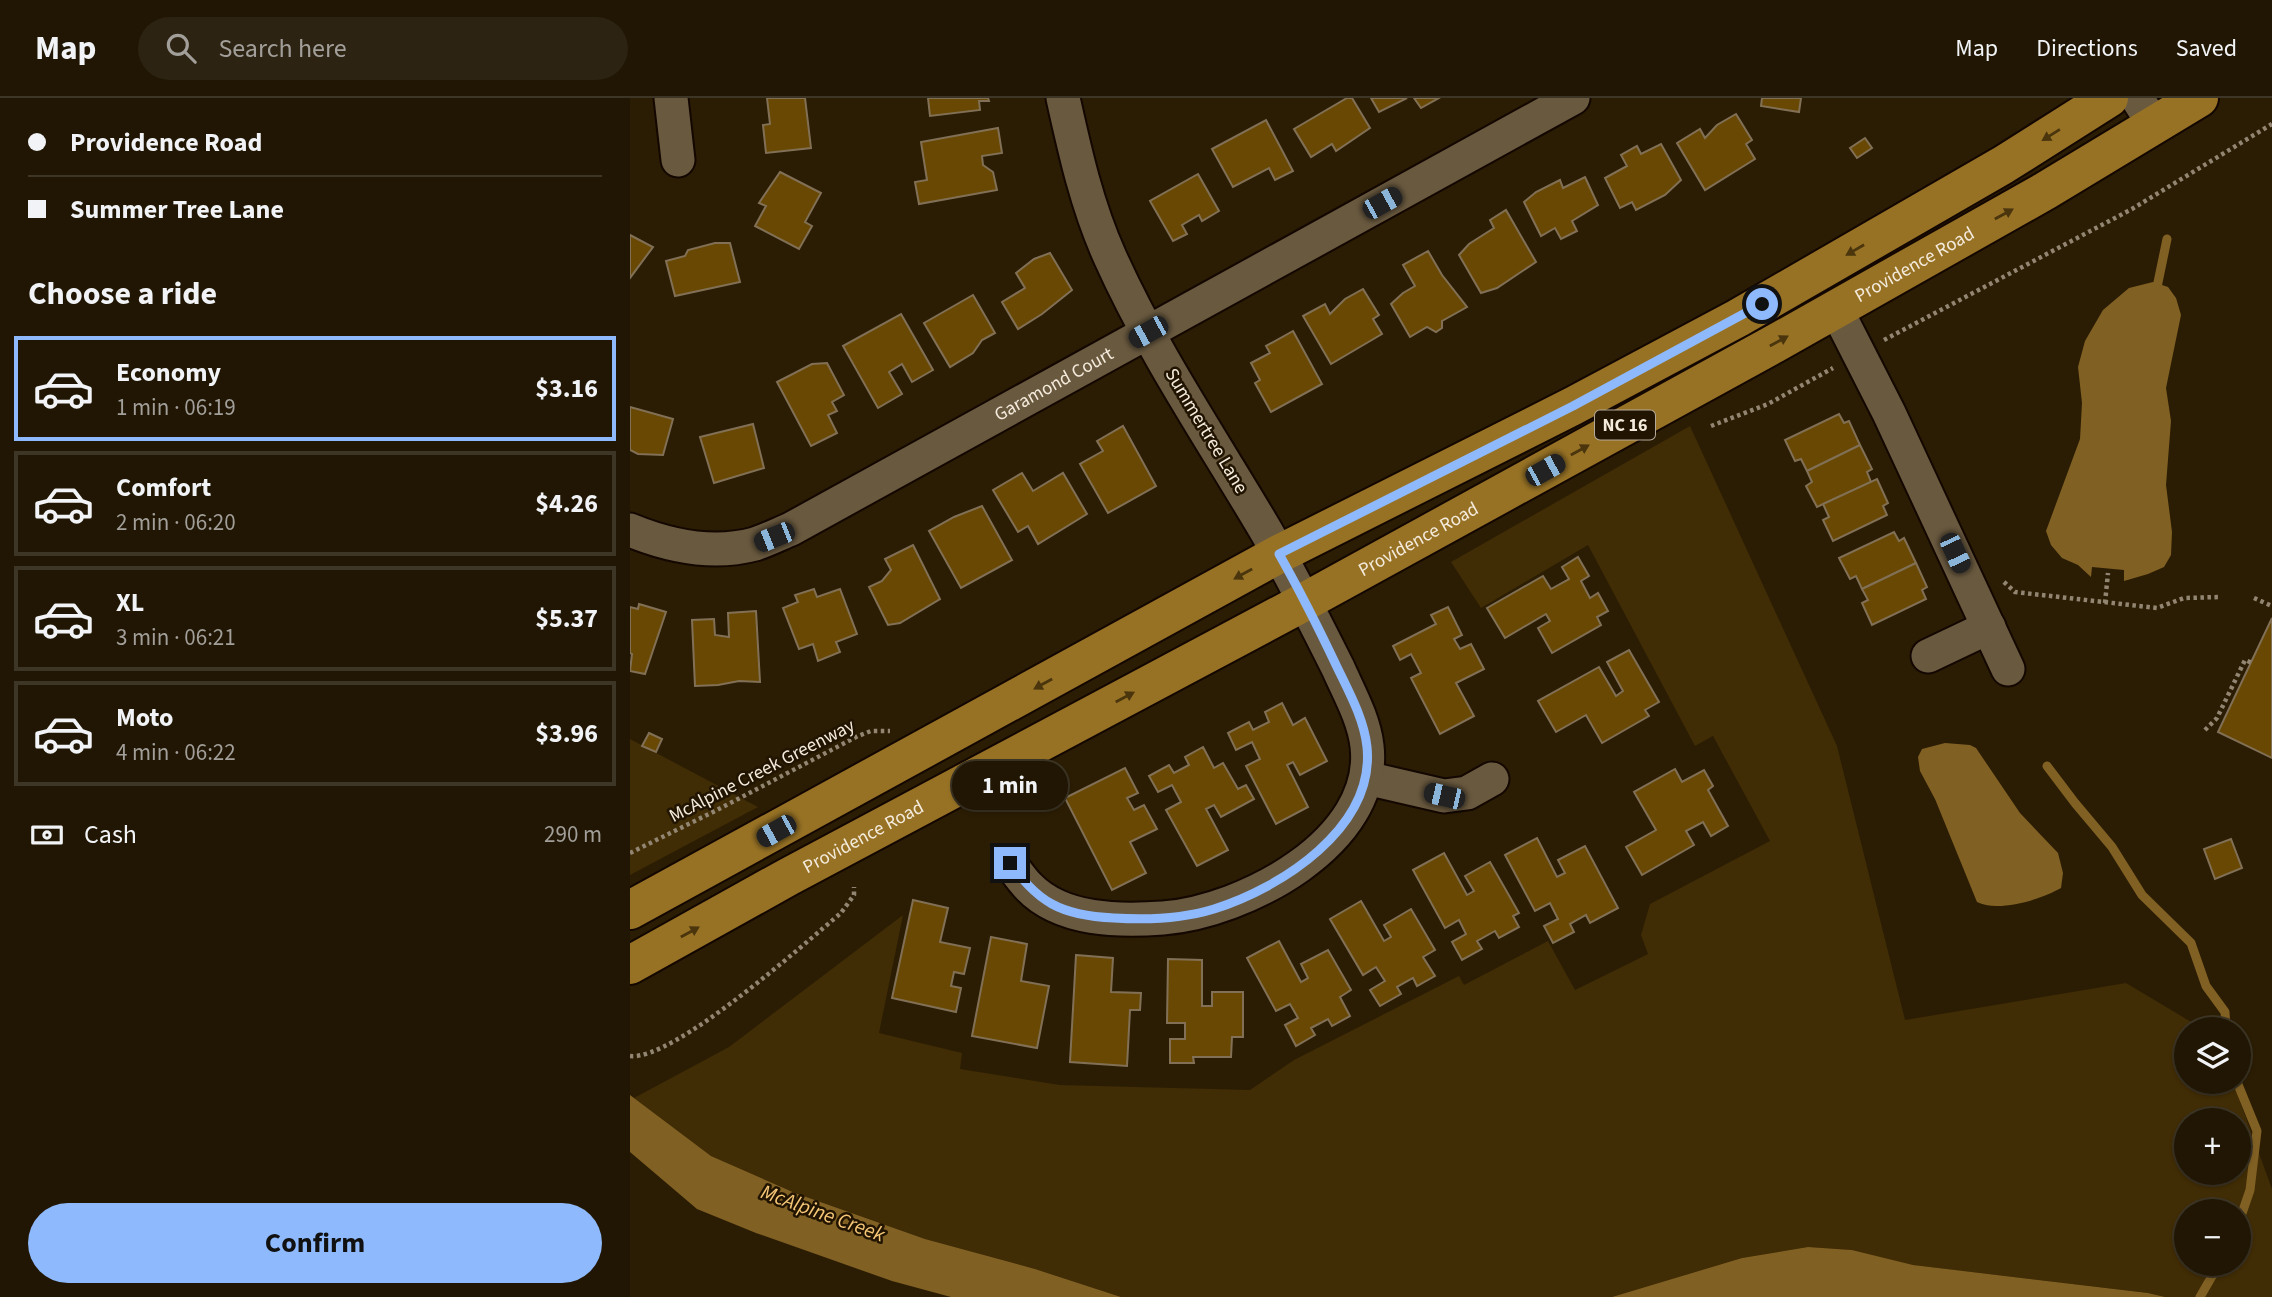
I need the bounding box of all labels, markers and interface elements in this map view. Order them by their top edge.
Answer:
search box [138,17,628,80]
text: Map [35,25,96,72]
icon: search [162,29,200,67]
text: Search here [218,30,347,67]
text: Map [1955,31,1998,66]
text: Directions [2036,31,2138,66]
text: Saved [2176,31,2237,66]
text: Providence Road [70,124,262,161]
one-way arrow [2042,128,2061,141]
car [1359,184,1406,222]
text: Summer Tree Lane [70,191,284,228]
one-way arrow [1994,208,2013,220]
street label: Providence Road [1850,220,1979,309]
one-way arrow [1846,244,1865,256]
text: Choose a ride [28,271,217,317]
route start [1746,288,1778,320]
car [1125,313,1172,351]
one-way arrow [1770,335,1789,347]
street label: Garamond Court [989,340,1119,428]
text: Economy [116,354,221,391]
icon: car [32,357,95,420]
street label: Summertree Lane [1158,363,1254,499]
text: $3.16 [535,370,598,407]
text: 1 min · 06:19 [116,391,236,424]
road number: NC 16 [1595,410,1655,440]
one-way arrow [1570,444,1590,456]
car [1522,451,1569,489]
text: Comfort [116,469,211,506]
icon: car [32,472,95,535]
text: $4.26 [535,485,598,522]
street label: Providence Road [1353,495,1483,583]
text: 2 min · 06:20 [116,506,236,539]
car [751,519,798,555]
car [1937,530,1974,576]
one-way arrow [1233,568,1252,580]
text: XL [116,584,144,621]
icon: car [32,587,95,650]
text: $5.37 [535,600,598,637]
text: 3 min · 06:21 [116,621,236,654]
one-way arrow [1034,678,1053,690]
one-way arrow [1115,692,1135,703]
text: Moto [116,699,173,736]
icon: car [32,702,95,765]
street label: McAlpine Creek Greenway [665,712,860,830]
text: $3.96 [535,715,598,752]
text: 4 min · 06:22 [116,736,236,769]
callout: 1 min [952,762,1068,810]
text: 1 min [982,769,1038,802]
car [1422,781,1467,811]
street label: Providence Road [798,794,928,880]
car [753,812,800,850]
icon: cash [28,816,66,854]
text: Cash [84,816,137,853]
text: 290 m [544,818,602,851]
route end [994,847,1026,879]
one-way arrow [680,926,699,938]
map controls [2174,1017,2251,1276]
button: layers [2174,1017,2251,1094]
button: + [2174,1108,2251,1185]
water label: McAlpine Creek [757,1177,890,1250]
button: − [2174,1199,2251,1276]
button: Confirm [28,1203,602,1283]

